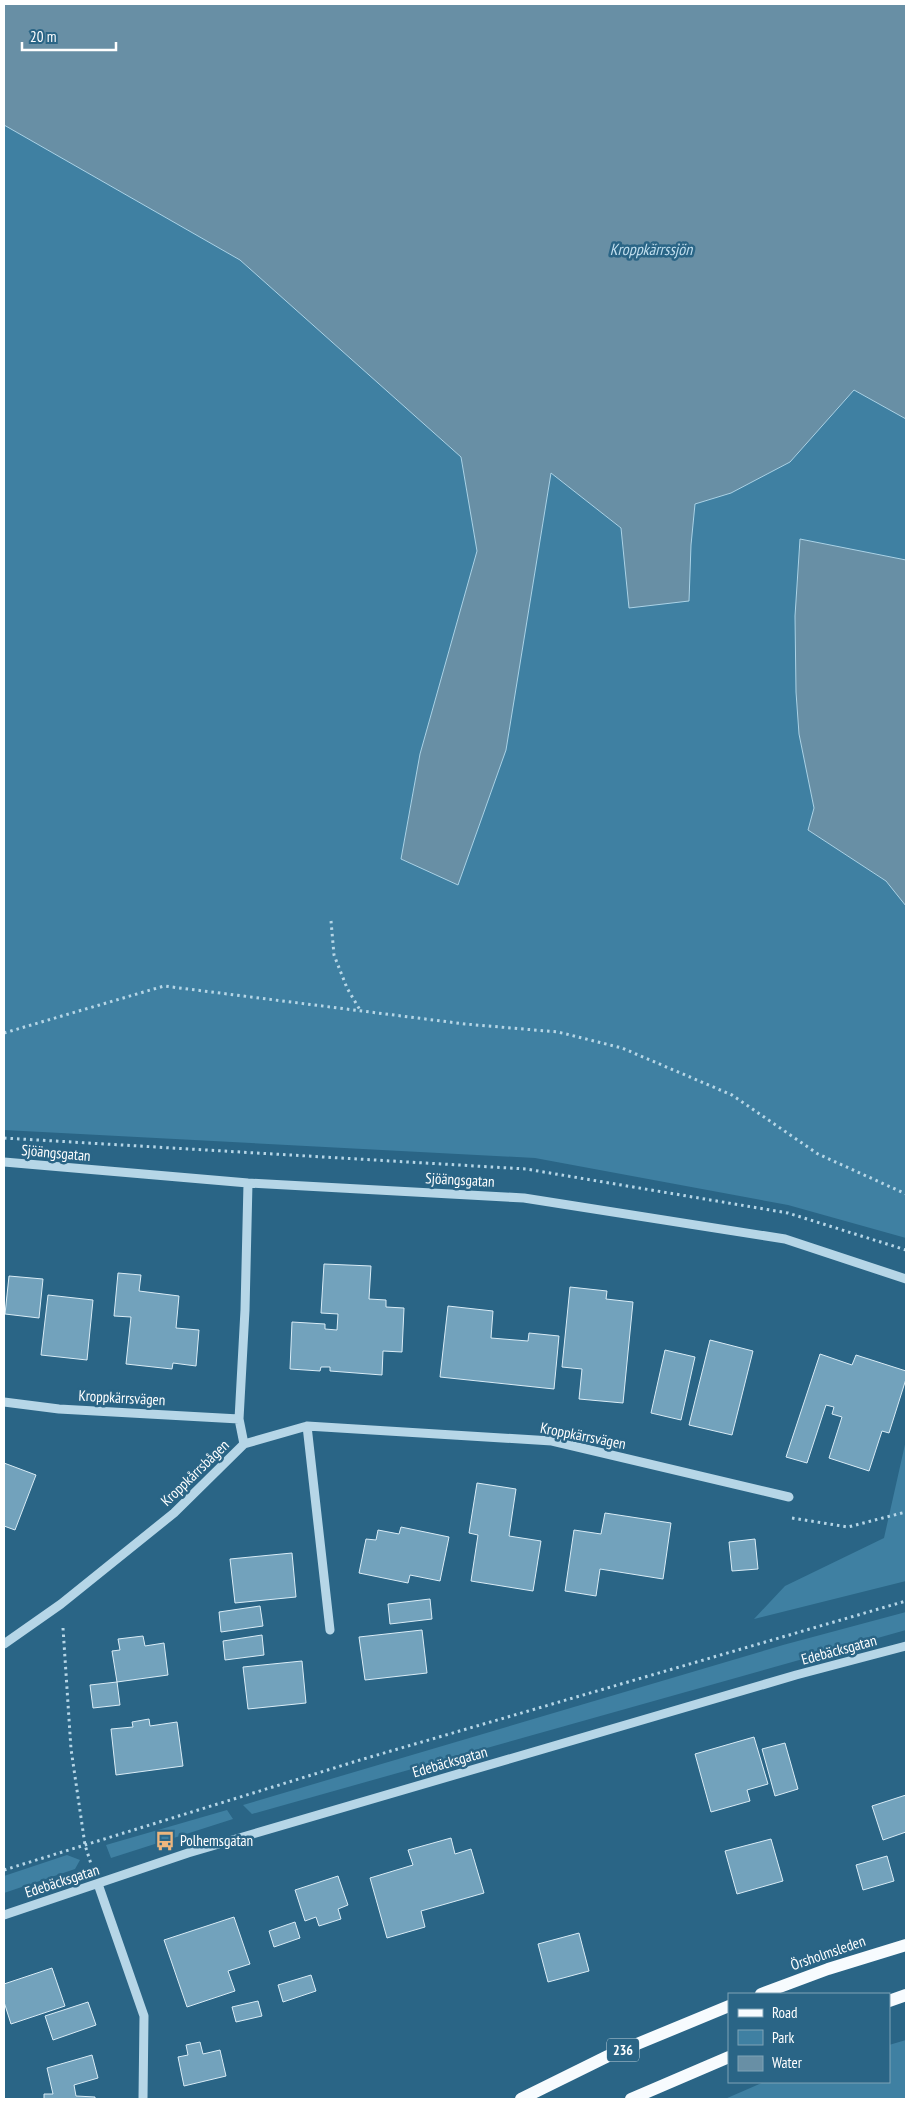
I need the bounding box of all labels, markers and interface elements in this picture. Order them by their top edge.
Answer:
scale bar [22,20,116,52]
text: 20 m [30,27,56,46]
water label: Kroppkärrssjön [610,239,693,259]
street label: Sjöängsgatan [21,1140,91,1165]
street label: Sjöängsgatan [425,1168,495,1191]
street label: Kroppkärrsvägen [78,1386,166,1409]
street label: Kroppkärrsvägen [539,1418,628,1453]
street label: Kroppkårrsbågen [157,1435,233,1510]
street label: Edebäcksgatan [799,1630,879,1669]
street label: Edebäcksgatan [410,1742,490,1781]
bus stop icon: Polhemsgatan [154,1830,176,1852]
place label: Polhemsgatan [180,1831,253,1850]
street label: Edebäcksgatan [22,1860,101,1901]
street label: Örsholmsleden [788,1931,868,1974]
legend [728,1993,890,2083]
text: Road [772,2003,798,2022]
text: Park [772,2028,794,2047]
road number: 236 [607,2038,639,2062]
text: Water [772,2053,803,2072]

